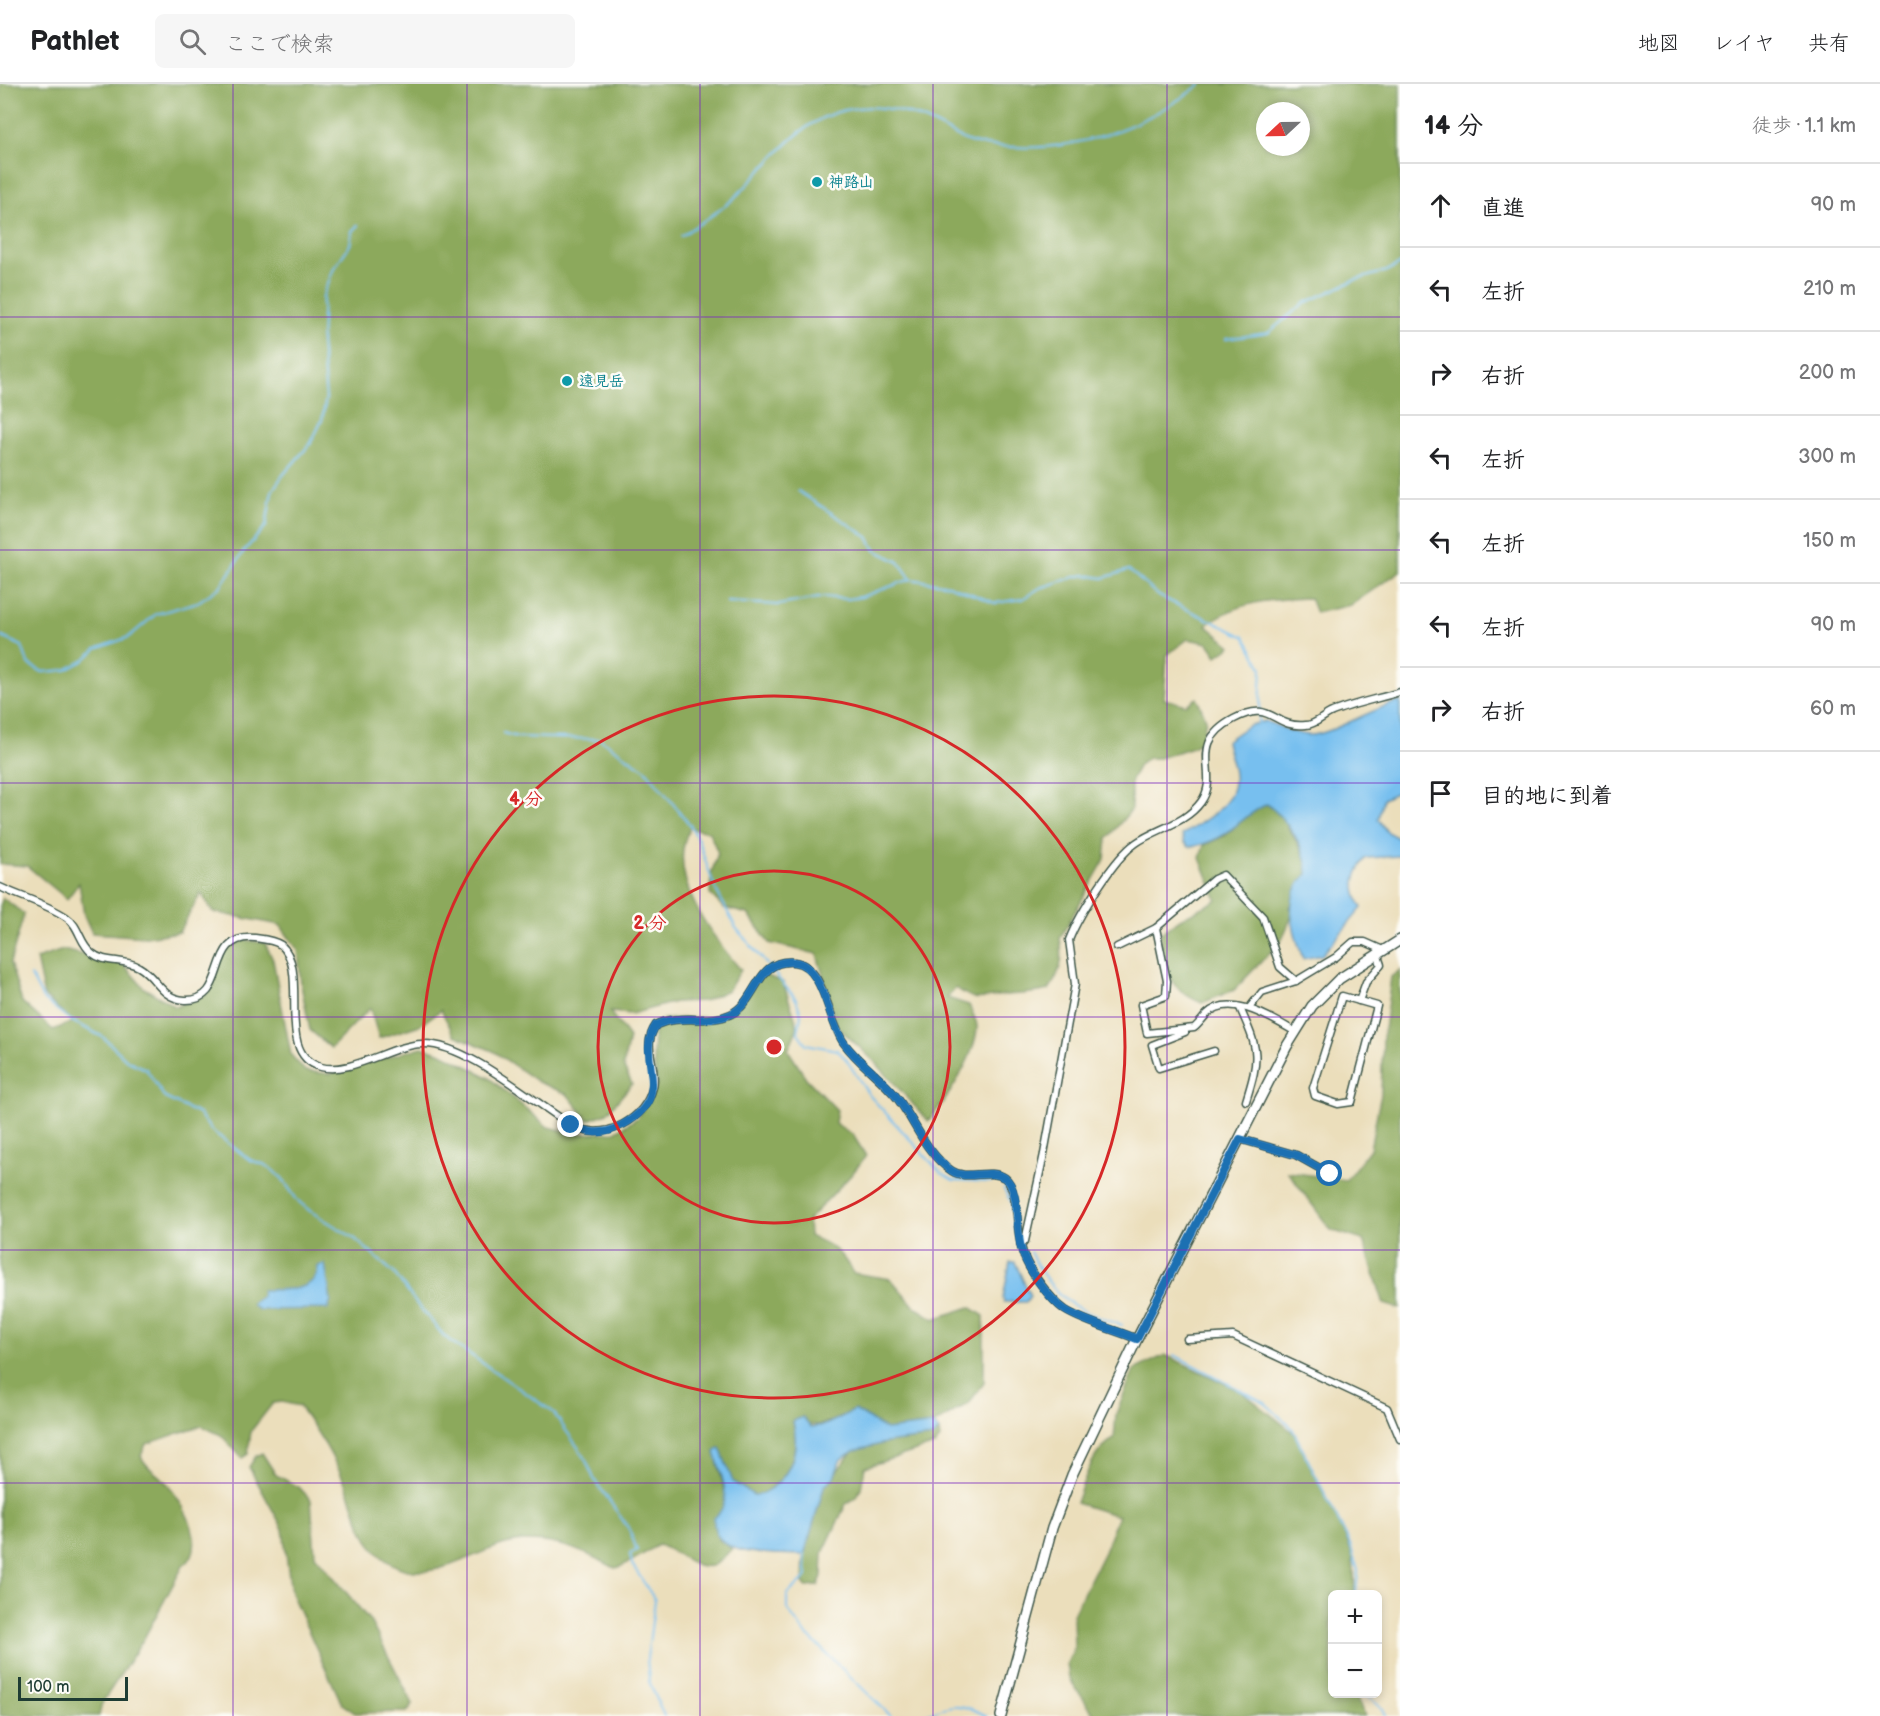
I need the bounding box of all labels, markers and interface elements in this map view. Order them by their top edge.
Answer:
search box [155,14,575,68]
text: Pathlet [30,25,119,58]
icon: search [176,25,209,58]
text: ここで検索 [224,31,334,58]
text: 地図 [1638,31,1680,56]
text: レイヤ [1713,31,1775,56]
text: 共有 [1808,31,1850,56]
north arrow [1256,102,1310,156]
text: 14 分 [1424,111,1483,142]
text: 徒歩 · 1.1 km [1752,114,1856,138]
place label: 神路山 [829,173,874,192]
marker: 神路山 [810,175,824,189]
icon: ahead [1424,189,1457,222]
text: 90 m [1811,193,1856,217]
text: 直進 [1481,195,1525,222]
icon: left [1424,273,1457,306]
text: 210 m [1803,277,1856,301]
text: 左折 [1481,279,1525,306]
icon: right [1424,357,1457,390]
text: 200 m [1799,361,1856,385]
text: 右折 [1481,363,1525,390]
place label: 遠見岳 [579,372,624,391]
marker: 遠見岳 [560,374,574,388]
icon: left [1424,441,1457,474]
text: 300 m [1798,445,1856,469]
text: 左折 [1481,447,1525,474]
icon: left [1424,525,1457,558]
text: 150 m [1803,529,1856,553]
text: 左折 [1481,531,1525,558]
icon: left [1424,609,1457,642]
text: 90 m [1811,613,1856,637]
text: 左折 [1481,615,1525,642]
icon: right [1424,693,1457,726]
text: 60 m [1810,697,1856,721]
text: 右折 [1481,699,1525,726]
icon: arrive [1424,777,1457,810]
text: 目的地に到着 [1481,783,1613,810]
text: 4 分 [509,789,543,810]
text: 2 分 [633,913,667,934]
centre of rings [764,1037,784,1057]
route end [557,1111,583,1137]
route start [1316,1160,1342,1186]
map controls [1328,1590,1382,1698]
button: + [1328,1590,1382,1644]
button: − [1328,1644,1382,1698]
scale bar [18,1674,128,1702]
text: 100 m [27,1678,70,1697]

